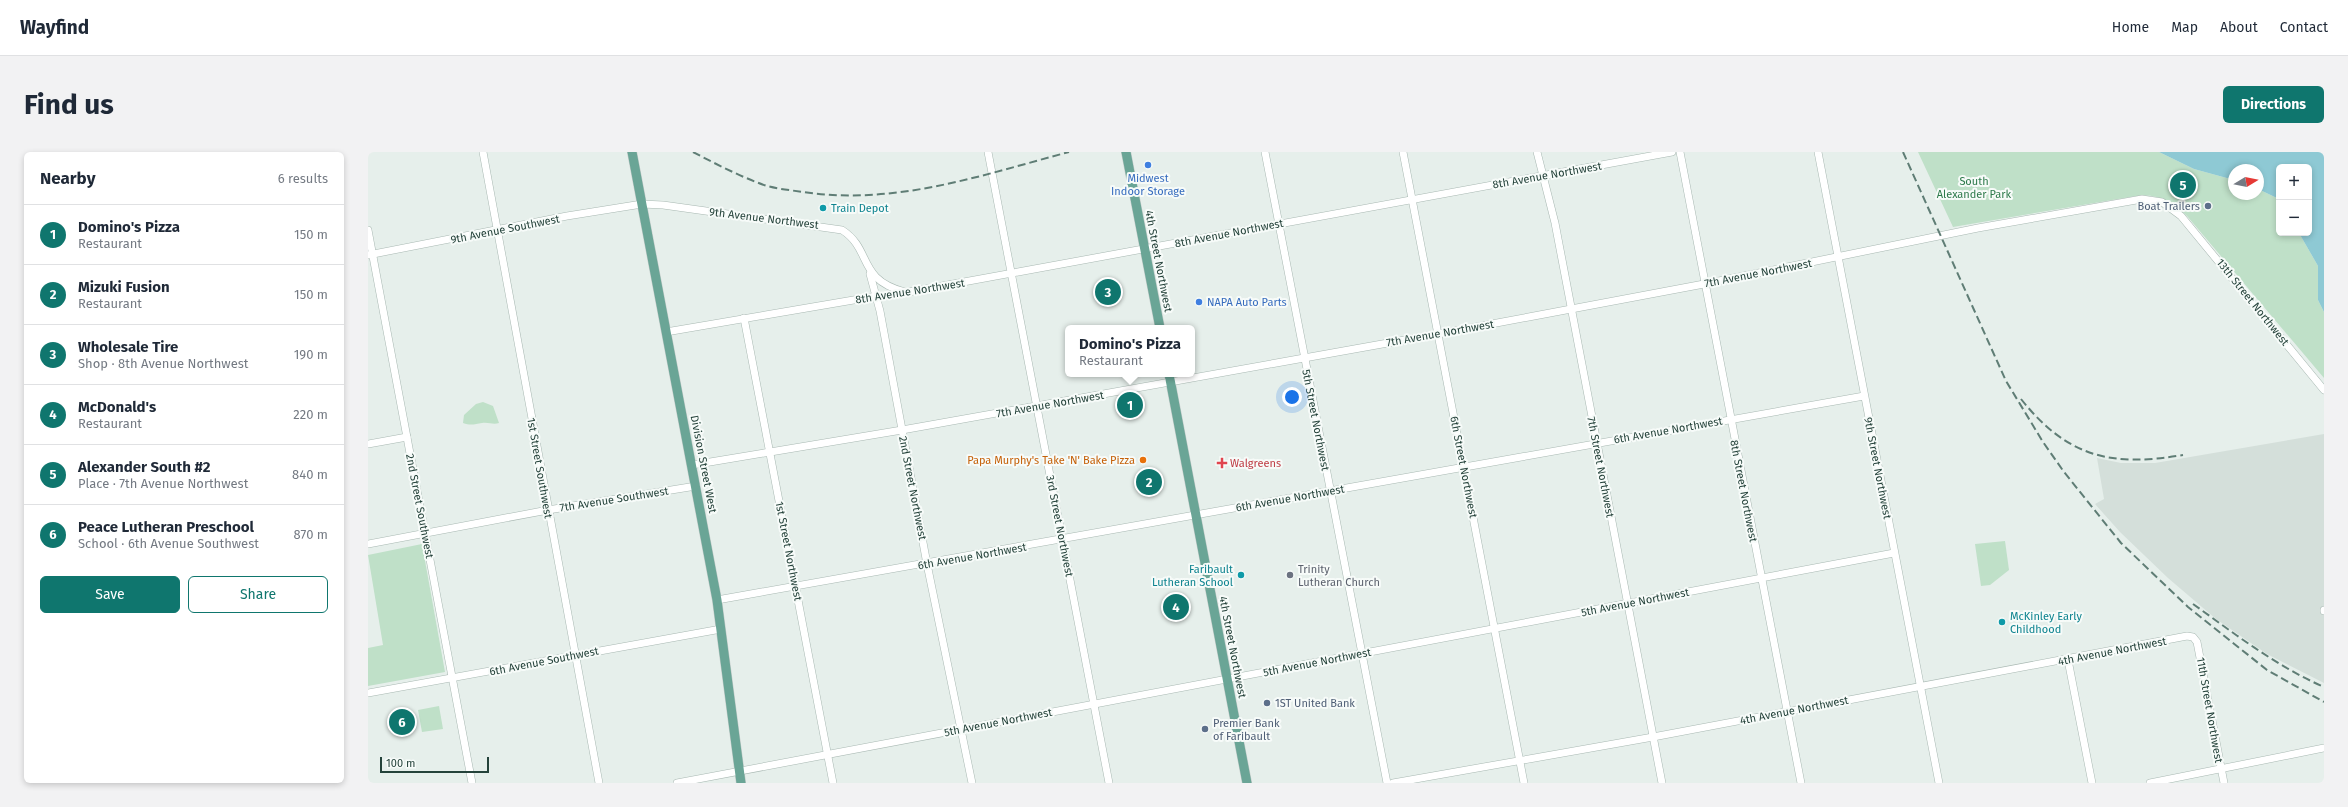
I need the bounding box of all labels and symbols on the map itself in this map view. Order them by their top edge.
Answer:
marker: Midwest Indoor Storage [1143,160,1153,170]
street label: 8th Avenue Northwest [1492,160,1603,191]
north arrow [2228,164,2264,200]
pin: 5 [2170,170,2196,200]
place label: Midwest Indoor Storage [1111,172,1185,198]
park label: South Alexander Park [1937,175,2012,201]
place label: Boat Trailers [2137,200,2200,213]
marker: Boat Trailers [2203,201,2213,211]
place label: Train Depot [831,202,889,215]
marker: Train Depot [818,203,828,213]
street label: 9th Avenue Northwest [708,205,819,232]
street label: 4th Street Northwest [1142,209,1175,313]
street label: 9th Avenue Southwest [449,213,561,246]
street label: 8th Avenue Northwest [1174,217,1285,250]
street label: 13th Street Northwest [2214,256,2292,348]
street label: 7th Avenue Northwest [1703,257,1813,290]
street label: 8th Avenue Northwest [855,276,966,307]
pin: 3 [1095,277,1121,307]
place label: NAPA Auto Parts [1207,296,1287,309]
marker: NAPA Auto Parts [1194,297,1204,307]
street label: 7th Avenue Northwest [1385,318,1495,349]
street label: 5th Street Northwest [1299,368,1332,472]
your location [1282,387,1302,407]
street label: 7th Avenue Northwest [995,389,1105,420]
pin: 1 [1117,390,1143,420]
street label: Division Street West [688,414,719,514]
street label: 6th Street Northwest [1447,415,1480,519]
street label: 6th Avenue Northwest [1613,415,1724,446]
street label: 7th Street Northwest [1584,416,1617,519]
street label: 9th Street Northwest [1861,416,1894,520]
street label: 1st Street Southwest [524,417,555,519]
street label: 2nd Street Northwest [896,435,929,541]
street label: 8th Street Northwest [1727,439,1760,543]
street label: 2nd Street Southwest [403,453,436,560]
place label: Papa Murphy's Take 'N' Bake Pizza [967,454,1135,467]
marker: Papa Murphy's Take 'N' Bake Pizza [1138,455,1148,465]
place label: Walgreens [1230,457,1281,470]
marker: Walgreens [1217,458,1227,468]
pin: 2 [1136,467,1162,497]
street label: 3rd Street Northwest [1043,474,1076,578]
street label: 6th Avenue Northwest [1235,483,1346,514]
street label: 7th Avenue Southwest [559,484,669,515]
street label: 1st Street Northwest [772,500,805,602]
street label: 6th Avenue Northwest [917,541,1028,572]
place label: Faribault Lutheran School [1152,563,1233,589]
place label: Trinity Lutheran Church [1298,563,1380,589]
marker: Faribault Lutheran School [1236,570,1246,580]
marker: Trinity Lutheran Church [1285,570,1295,580]
street label: 5th Avenue Northwest [1580,586,1690,619]
pin: 4 [1163,592,1189,622]
street label: 4th Street Northwest [1216,595,1249,699]
place label: McKinley Early Childhood [2010,610,2082,636]
marker: McKinley Early Childhood [1997,617,2007,627]
street label: 4th Avenue Northwest [2057,635,2167,668]
street label: 6th Avenue Southwest [488,645,600,678]
street label: 5th Avenue Northwest [1262,646,1372,679]
street label: 11th Street Northwest [2194,656,2225,764]
street label: 4th Avenue Northwest [1739,694,1849,727]
place label: 1ST United Bank [1275,697,1355,710]
marker: 1ST United Bank [1262,698,1272,708]
street label: 5th Avenue Northwest [943,706,1053,739]
pin: 6 [389,707,415,737]
place label: Premier Bank of Faribault [1213,717,1280,743]
marker: Premier Bank of Faribault [1200,724,1210,734]
scale bar [380,755,489,774]

